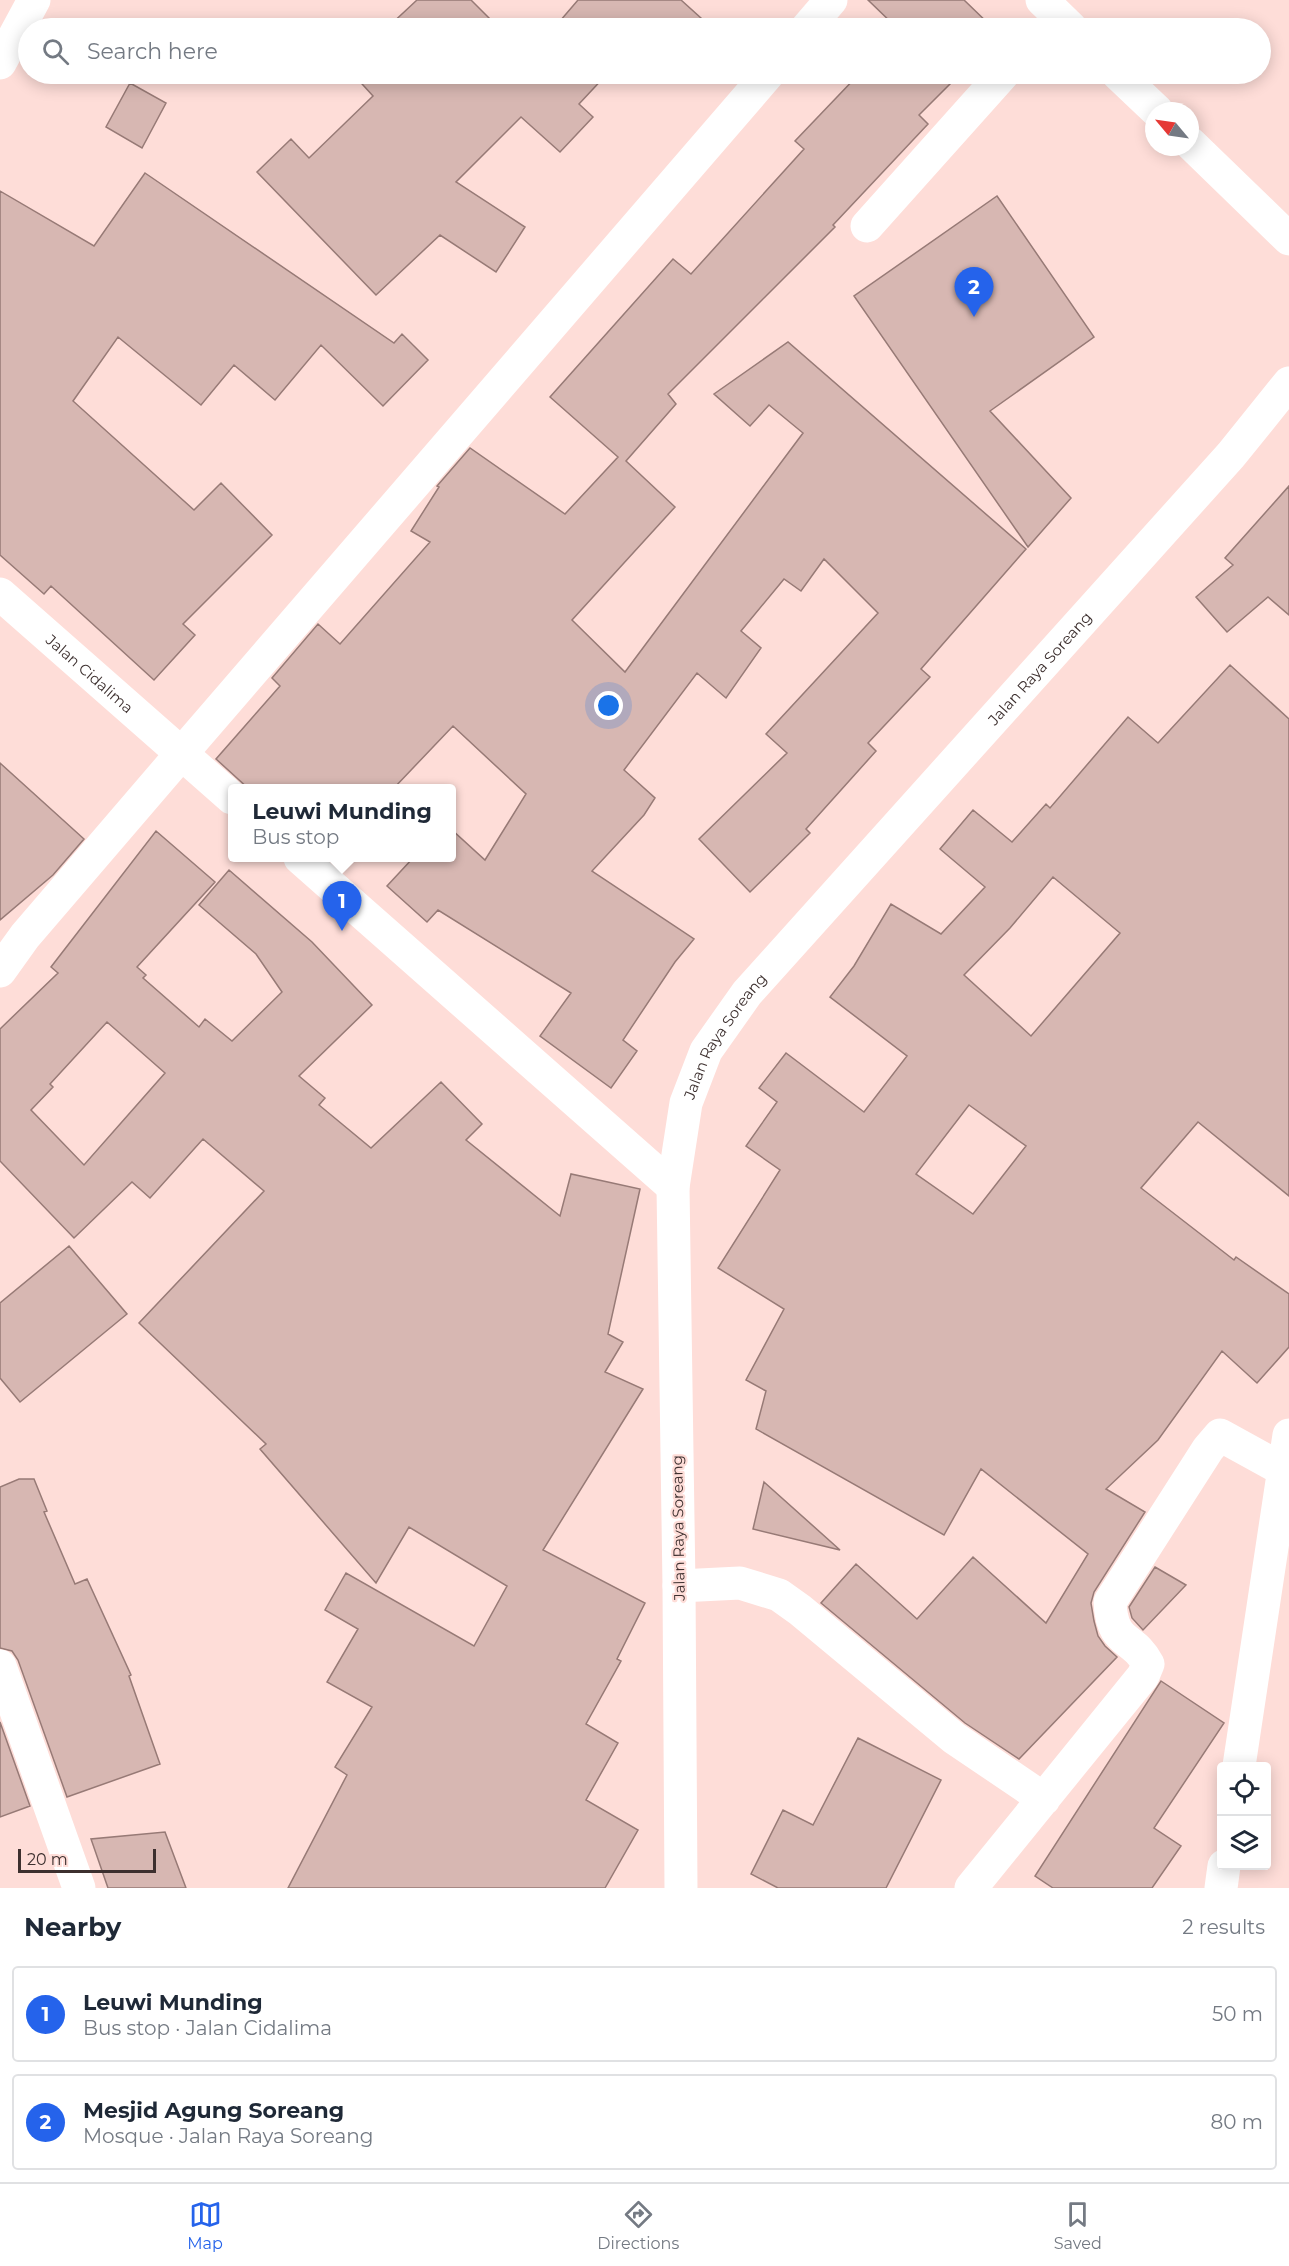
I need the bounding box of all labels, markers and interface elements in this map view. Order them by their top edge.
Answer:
search box [18,18,1271,84]
icon: search [39,35,72,68]
text: Search here [87,38,218,65]
north arrow [1145,102,1199,156]
pin: 2 [954,268,994,317]
street label: Jalan Raya Soreang [983,607,1095,729]
street label: Jalan Cidalima [42,629,138,717]
your location [594,691,623,720]
popup [228,784,456,862]
text: Leuwi Munding [252,798,432,825]
text: Bus stop [252,825,339,849]
pin: 1 [322,882,362,931]
street label: Jalan Raya Soreang [679,969,770,1103]
street label: Jalan Raya Soreang [667,1455,689,1602]
map controls [1217,1762,1271,1870]
button: locate [1217,1762,1271,1816]
button: layers [1217,1816,1271,1870]
scale bar [18,1846,156,1874]
text: 20 m [27,1850,68,1869]
text: Nearby [24,1911,121,1943]
text: 2 results [1182,1915,1265,1939]
text: Leuwi Munding [83,1989,263,2016]
text: 1 [42,2002,49,2026]
text: 50 m [1212,2002,1263,2026]
text: Bus stop · Jalan Cidalima [83,2016,332,2040]
text: Mesjid Agung Soreang [83,2097,344,2124]
text: 2 [40,2110,51,2134]
text: 80 m [1211,2110,1263,2134]
text: Mosque · Jalan Raya Soreang [83,2124,373,2148]
tab: Map [187,2198,223,2253]
tab: Directions [597,2198,679,2253]
tab: Saved [1054,2198,1102,2253]

